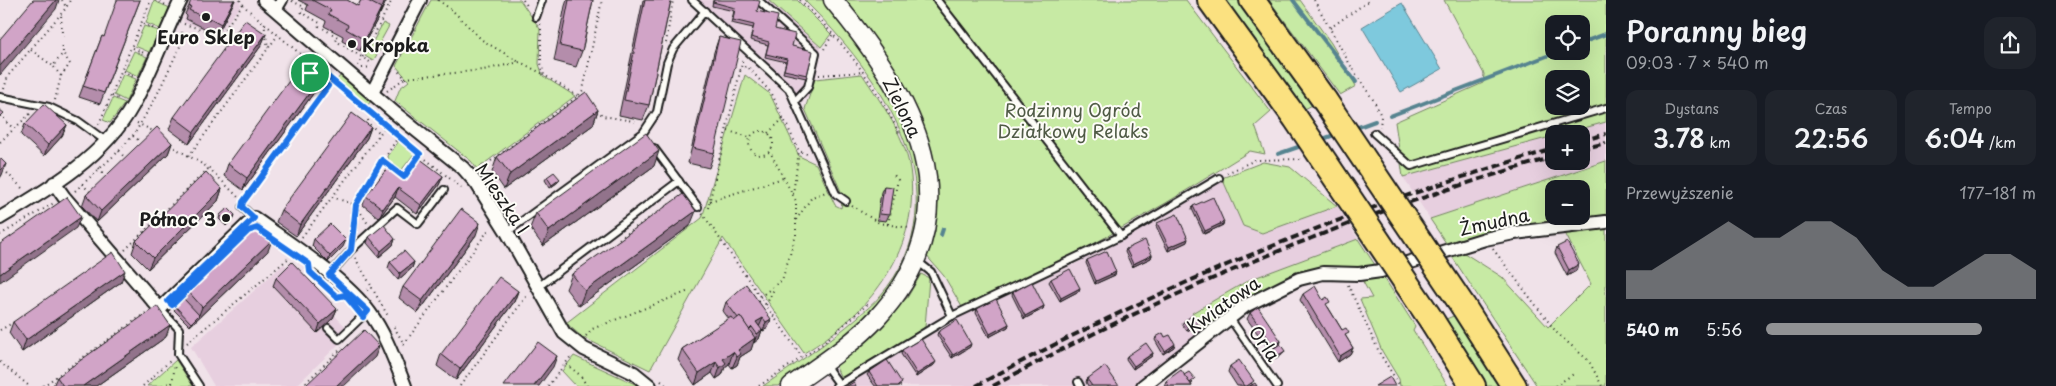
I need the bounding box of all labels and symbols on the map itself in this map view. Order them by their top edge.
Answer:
marker: Euro Sklep [200,11,212,23]
place label: Euro Sklep [157,23,255,50]
place label: Kropka [362,31,430,58]
marker: Kropka [346,38,358,50]
pin [289,52,331,94]
street label: Zielona [877,72,929,142]
park label: Rodzinny Ogród Działkowy Relaks [997,96,1149,144]
street label: Mieszka I [469,157,537,239]
street label: Żmudna [1456,200,1532,242]
place label: Północ 3 [139,205,216,232]
marker: Północ 3 [220,212,232,224]
street label: Kwiatowa [1181,268,1266,339]
street label: Orla [1243,319,1288,367]

